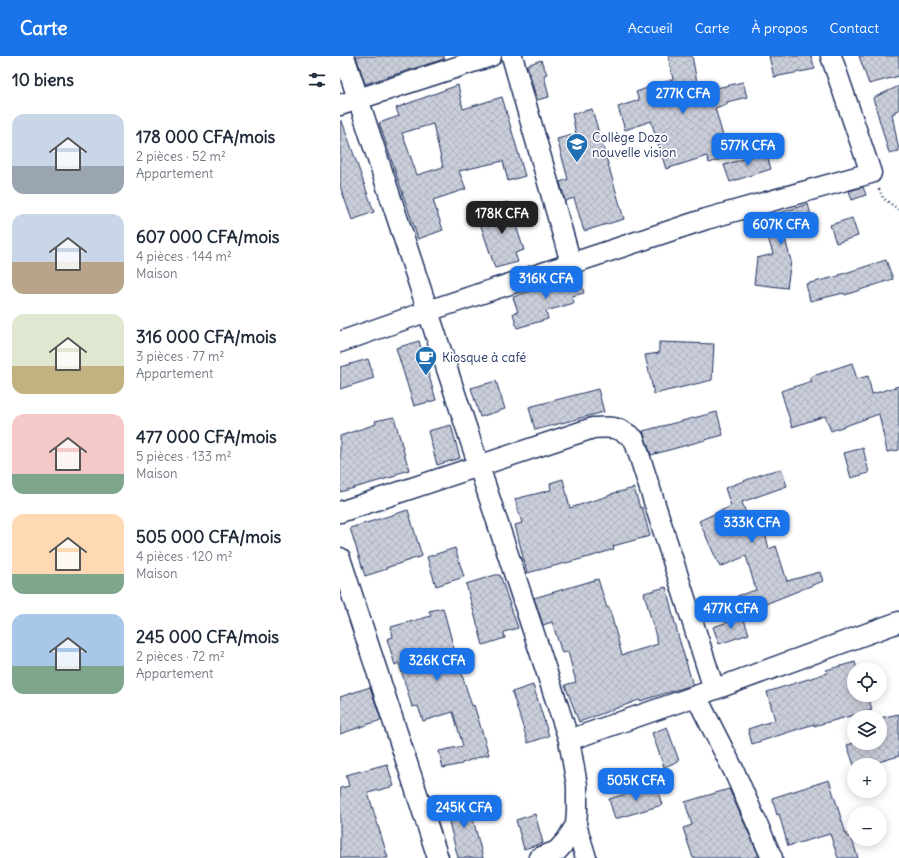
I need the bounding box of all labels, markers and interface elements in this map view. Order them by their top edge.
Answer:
text: Carte [20,16,67,40]
text: Accueil [628,19,673,37]
text: Carte [695,19,730,37]
text: À propos [752,19,808,37]
text: Contact [830,19,879,37]
text: 10 biens [12,69,74,91]
icon: filters [306,69,328,91]
pin: 277K CFA [642,81,724,115]
text: 277K CFA [656,85,710,102]
text: 178 000 CFA/mois [136,126,275,148]
place label: Collège Dozo nouvelle vision [592,129,677,161]
icon: home [44,130,92,178]
school or university icon: Collège Dozo nouvelle vision [564,131,590,164]
pin: 577K CFA [707,133,789,167]
text: 577K CFA [721,137,775,154]
text: 2 pièces · 52 m² [136,148,226,165]
text: Appartement [136,165,213,182]
pin: 178K CFA [461,201,543,235]
text: 178K CFA [475,205,529,222]
pin: 607K CFA [740,212,822,246]
text: 607K CFA [753,216,809,233]
text: 607 000 CFA/mois [136,226,280,248]
icon: home [44,230,92,278]
text: 4 pièces · 144 m² [136,248,232,265]
text: Maison [136,265,178,282]
pin: 316K CFA [505,266,587,300]
text: 316K CFA [519,270,573,287]
text: 316 000 CFA/mois [136,326,277,348]
icon: home [44,330,92,378]
cafe icon: Kiosque à café [413,344,439,377]
text: 3 pièces · 77 m² [136,348,224,365]
place label: Kiosque à café [442,349,526,366]
text: Appartement [136,365,213,382]
text: 477 000 CFA/mois [136,426,277,448]
icon: home [44,430,92,478]
text: 5 pièces · 133 m² [136,448,232,465]
text: Maison [136,465,178,482]
pin: 333K CFA [711,510,793,544]
text: 333K CFA [724,514,780,531]
text: 505 000 CFA/mois [136,526,281,548]
icon: home [44,530,92,578]
text: 4 pièces · 120 m² [136,548,233,565]
text: Maison [136,565,178,582]
pin: 477K CFA [690,596,772,630]
text: 477K CFA [704,600,758,617]
text: 245 000 CFA/mois [136,626,279,648]
icon: home [44,630,92,678]
text: 2 pièces · 72 m² [136,648,225,665]
pin: 326K CFA [396,648,478,682]
text: 326K CFA [409,652,465,669]
map controls [847,662,887,846]
button: locate [847,662,887,702]
text: Appartement [136,665,213,682]
button: layers [847,710,887,750]
button: + [847,758,887,798]
pin: 505K CFA [595,768,677,802]
text: 505K CFA [607,772,665,789]
pin: 245K CFA [423,795,505,829]
text: 245K CFA [436,799,492,816]
button: − [847,806,887,846]

